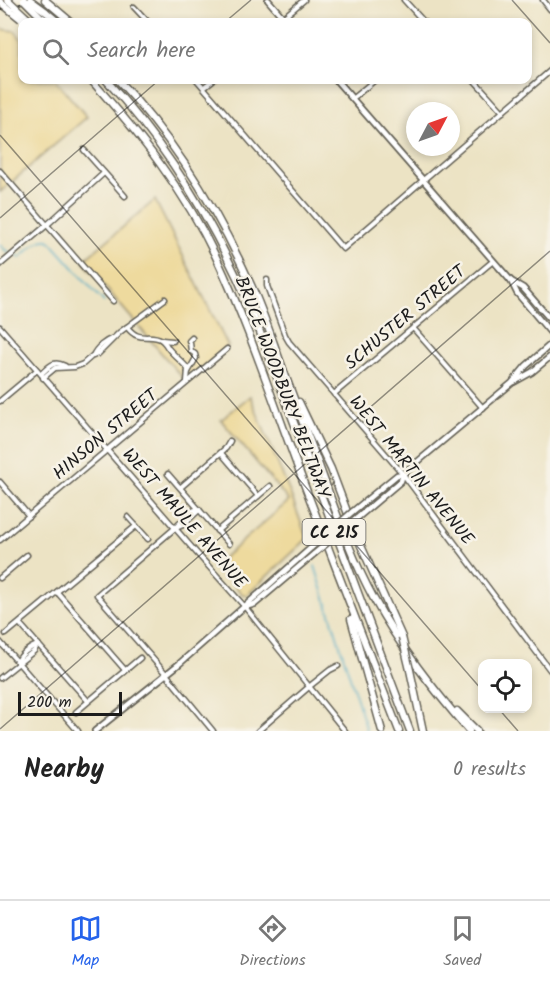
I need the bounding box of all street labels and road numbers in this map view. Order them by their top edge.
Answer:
street label: SCHUSTER STREET [339,258,474,378]
street label: BRUCE WOODBURY BELTWAY [226,272,338,504]
street label: HINSON STREET [47,381,166,488]
street label: WEST MARTIN AVENUE [341,390,481,553]
street label: WEST MAULE AVENUE [114,442,254,596]
road number: CC 215 [302,519,366,545]

